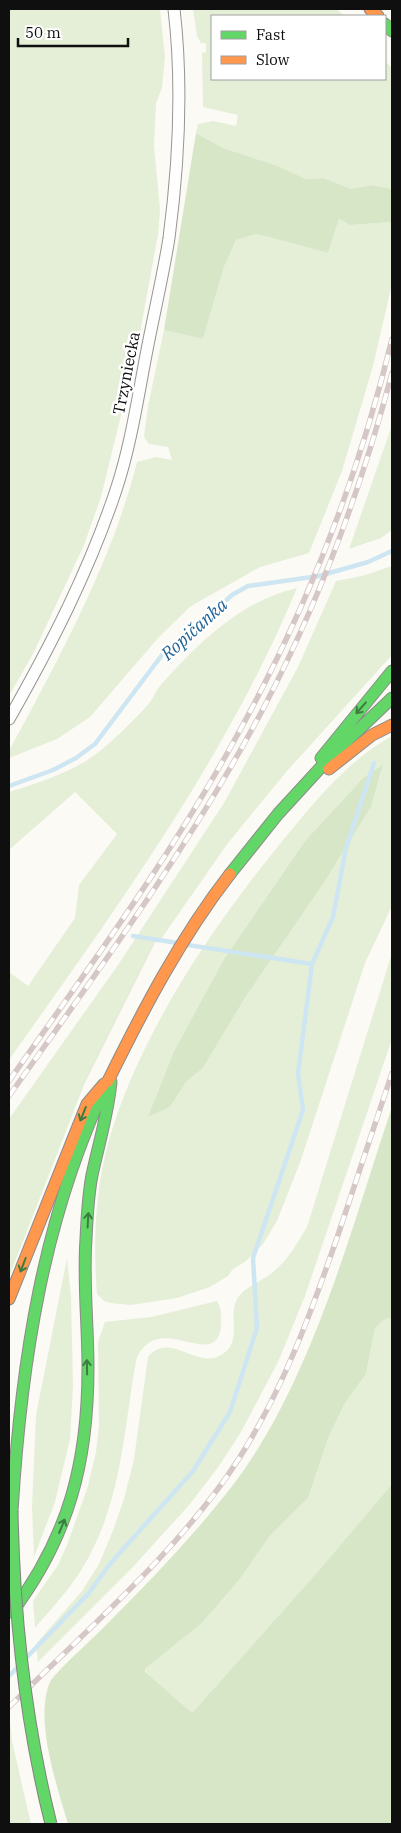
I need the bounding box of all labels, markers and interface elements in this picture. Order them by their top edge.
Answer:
scale bar [18,15,128,47]
legend [211,15,386,80]
text: 50 m [25,23,61,42]
text: Fast [256,25,286,44]
text: Slow [256,50,290,69]
street label: Trzyniecka [108,330,144,416]
water label: Ropičanka [155,593,232,666]
one-way arrow [355,701,366,714]
one-way arrow [78,1106,87,1121]
one-way arrow [83,1212,92,1228]
one-way arrow [18,1257,28,1272]
one-way arrow [83,1359,92,1375]
one-way arrow [58,1519,68,1534]

